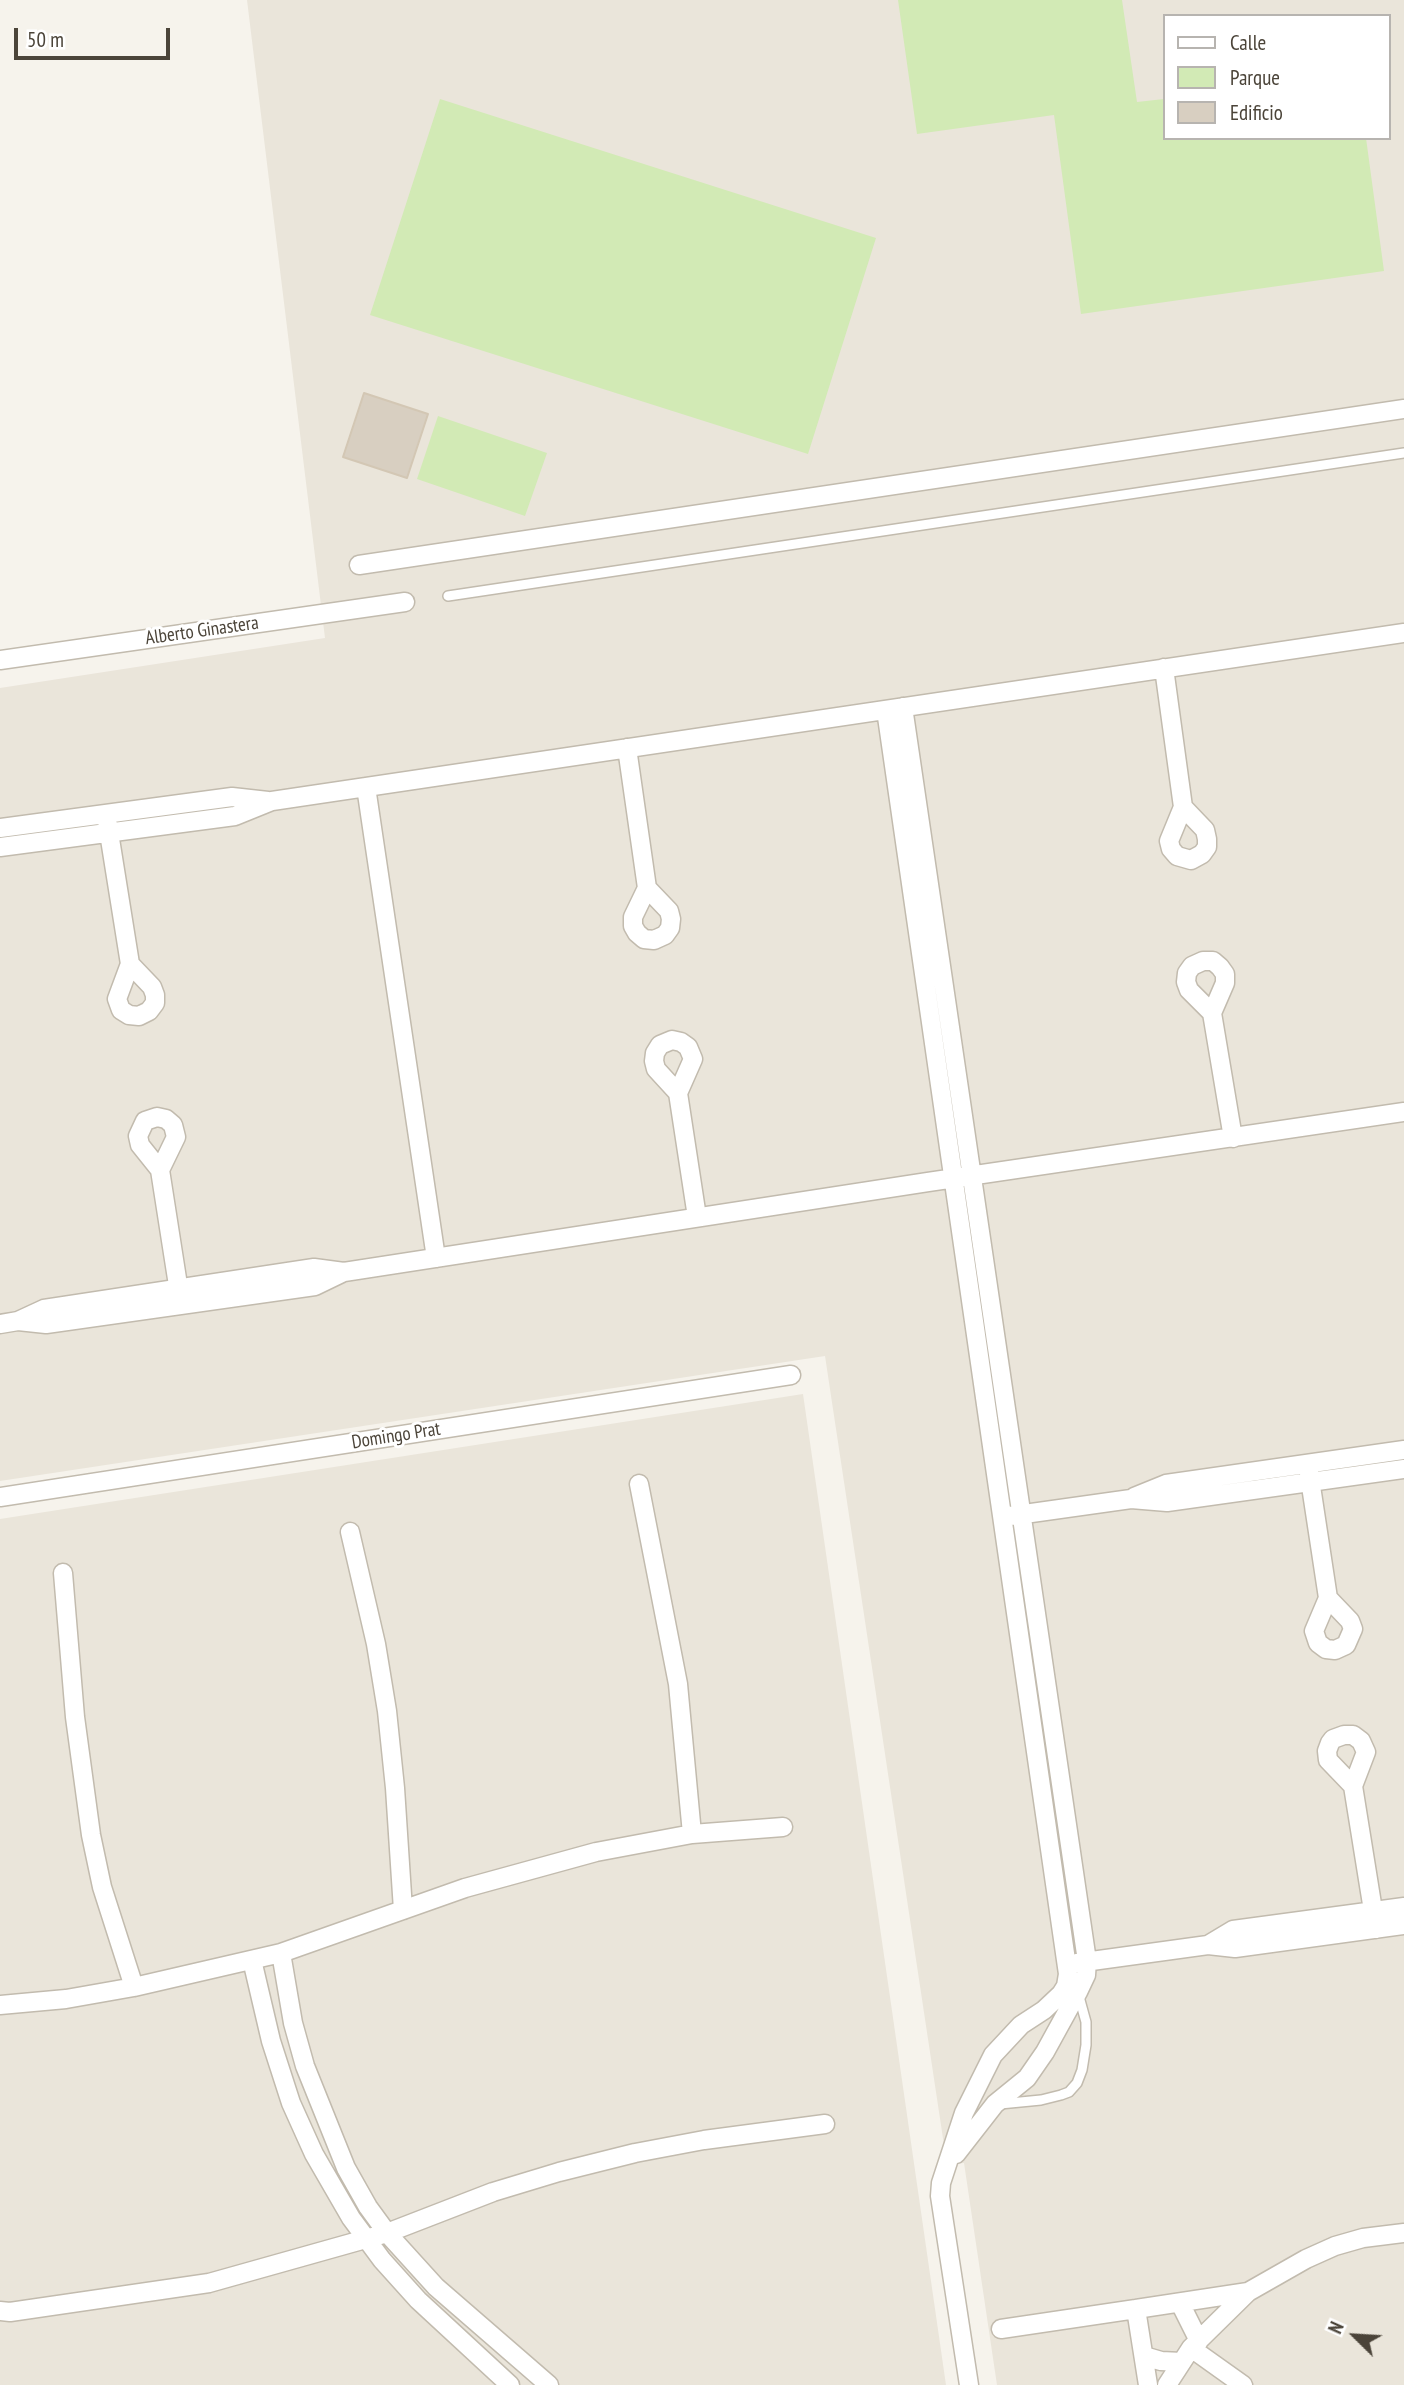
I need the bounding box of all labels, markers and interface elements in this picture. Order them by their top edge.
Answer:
scale bar [18,14,173,58]
legend [1162,14,1390,140]
text: 50 m [27,26,64,53]
text: Calle [1230,29,1266,56]
text: Parque [1230,64,1280,91]
text: Edificio [1230,99,1283,126]
street label: Alberto Ginastera [144,612,260,650]
street label: Domingo Prat [350,1418,442,1454]
north arrow [1320,2301,1390,2371]
text: N [1323,2318,1349,2337]

